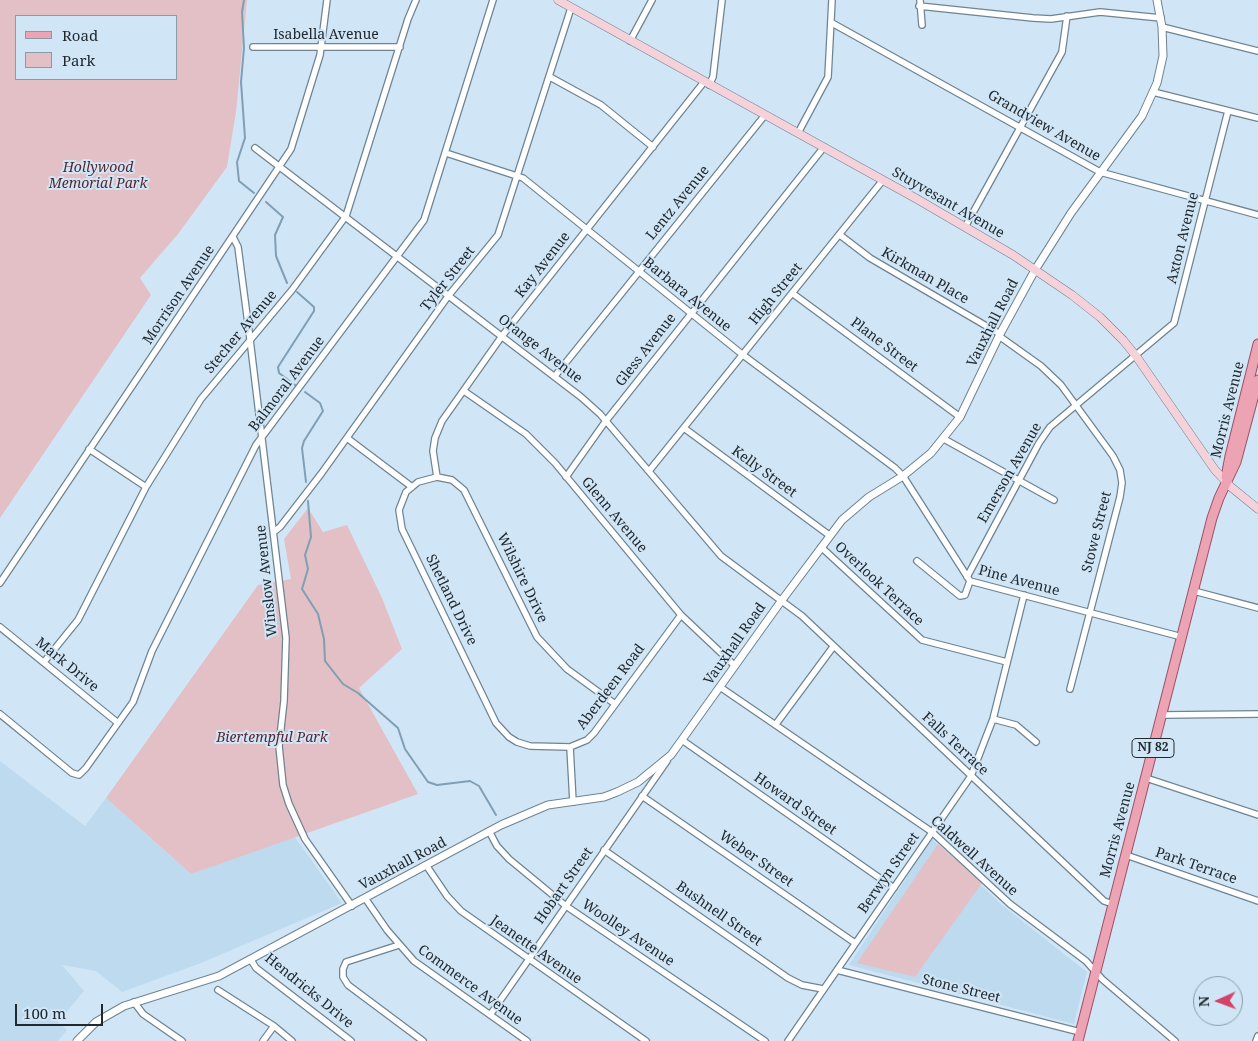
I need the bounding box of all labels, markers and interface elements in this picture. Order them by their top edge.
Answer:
legend [15,15,178,80]
text: Road [62,25,98,45]
street label: Isabella Avenue [273,27,379,43]
text: Park [62,50,95,70]
street label: Grandview Avenue [985,87,1103,165]
park label: Hollywood Memorial Park [49,160,147,192]
street label: Lentz Avenue [643,162,713,244]
street label: Stuyvesant Avenue [889,164,1007,242]
street label: Axton Avenue [1164,191,1202,285]
street label: Kay Avenue [512,229,574,301]
street label: Morrison Avenue [140,242,218,348]
street label: Tyler Street [417,243,479,315]
street label: Kirkman Place [878,244,972,308]
street label: Barbara Avenue [640,254,734,336]
street label: High Street [746,260,806,328]
street label: Vauxhall Road [964,276,1022,370]
street label: Stecher Avenue [201,287,281,377]
street label: Gless Avenue [612,310,680,390]
street label: Orange Avenue [495,311,585,387]
street label: Plane Street [847,314,921,376]
street label: Balmoral Avenue [246,333,328,435]
street label: Morris Avenue [1208,360,1248,460]
street label: Emerson Avenue [974,420,1046,526]
street label: Kelly Street [728,443,800,501]
street label: Glenn Avenue [577,474,651,556]
street label: Stowe Street [1079,490,1115,574]
street label: Winslow Avenue [253,524,281,638]
street label: Wilshire Drive [493,530,551,626]
street label: Overlook Terrace [831,538,927,630]
street label: Shetland Drive [422,552,480,648]
street label: Pine Avenue [977,562,1061,600]
street label: Vauxhall Road [700,600,770,688]
street label: Mark Drive [32,634,102,696]
street label: Aberdeen Road [573,641,649,733]
street label: Falls Terrace [918,709,992,779]
park label: Biertempful Park [216,730,328,746]
road number: NJ 82 [1132,738,1174,758]
street label: Howard Street [750,769,840,839]
street label: Morris Avenue [1097,780,1139,880]
street label: Caldwell Avenue [927,813,1021,899]
street label: Weber Street [716,827,796,891]
street label: Berwyn Street [855,829,923,917]
street label: Vauxhall Road [357,834,449,894]
street label: Hobart Street [531,844,597,928]
street label: Park Terrace [1153,844,1239,888]
street label: Bushnell Street [673,878,765,950]
street label: Woolley Avenue [579,896,677,970]
street label: Jeanette Avenue [487,912,585,988]
street label: Commerce Avenue [414,941,526,1029]
street label: Hendricks Drive [261,950,357,1032]
street label: Stone Street [920,971,1002,1007]
north arrow [1193,976,1243,1026]
scale bar [18,994,105,1026]
text: N [1194,996,1213,1007]
text: 100 m [23,1003,66,1023]

